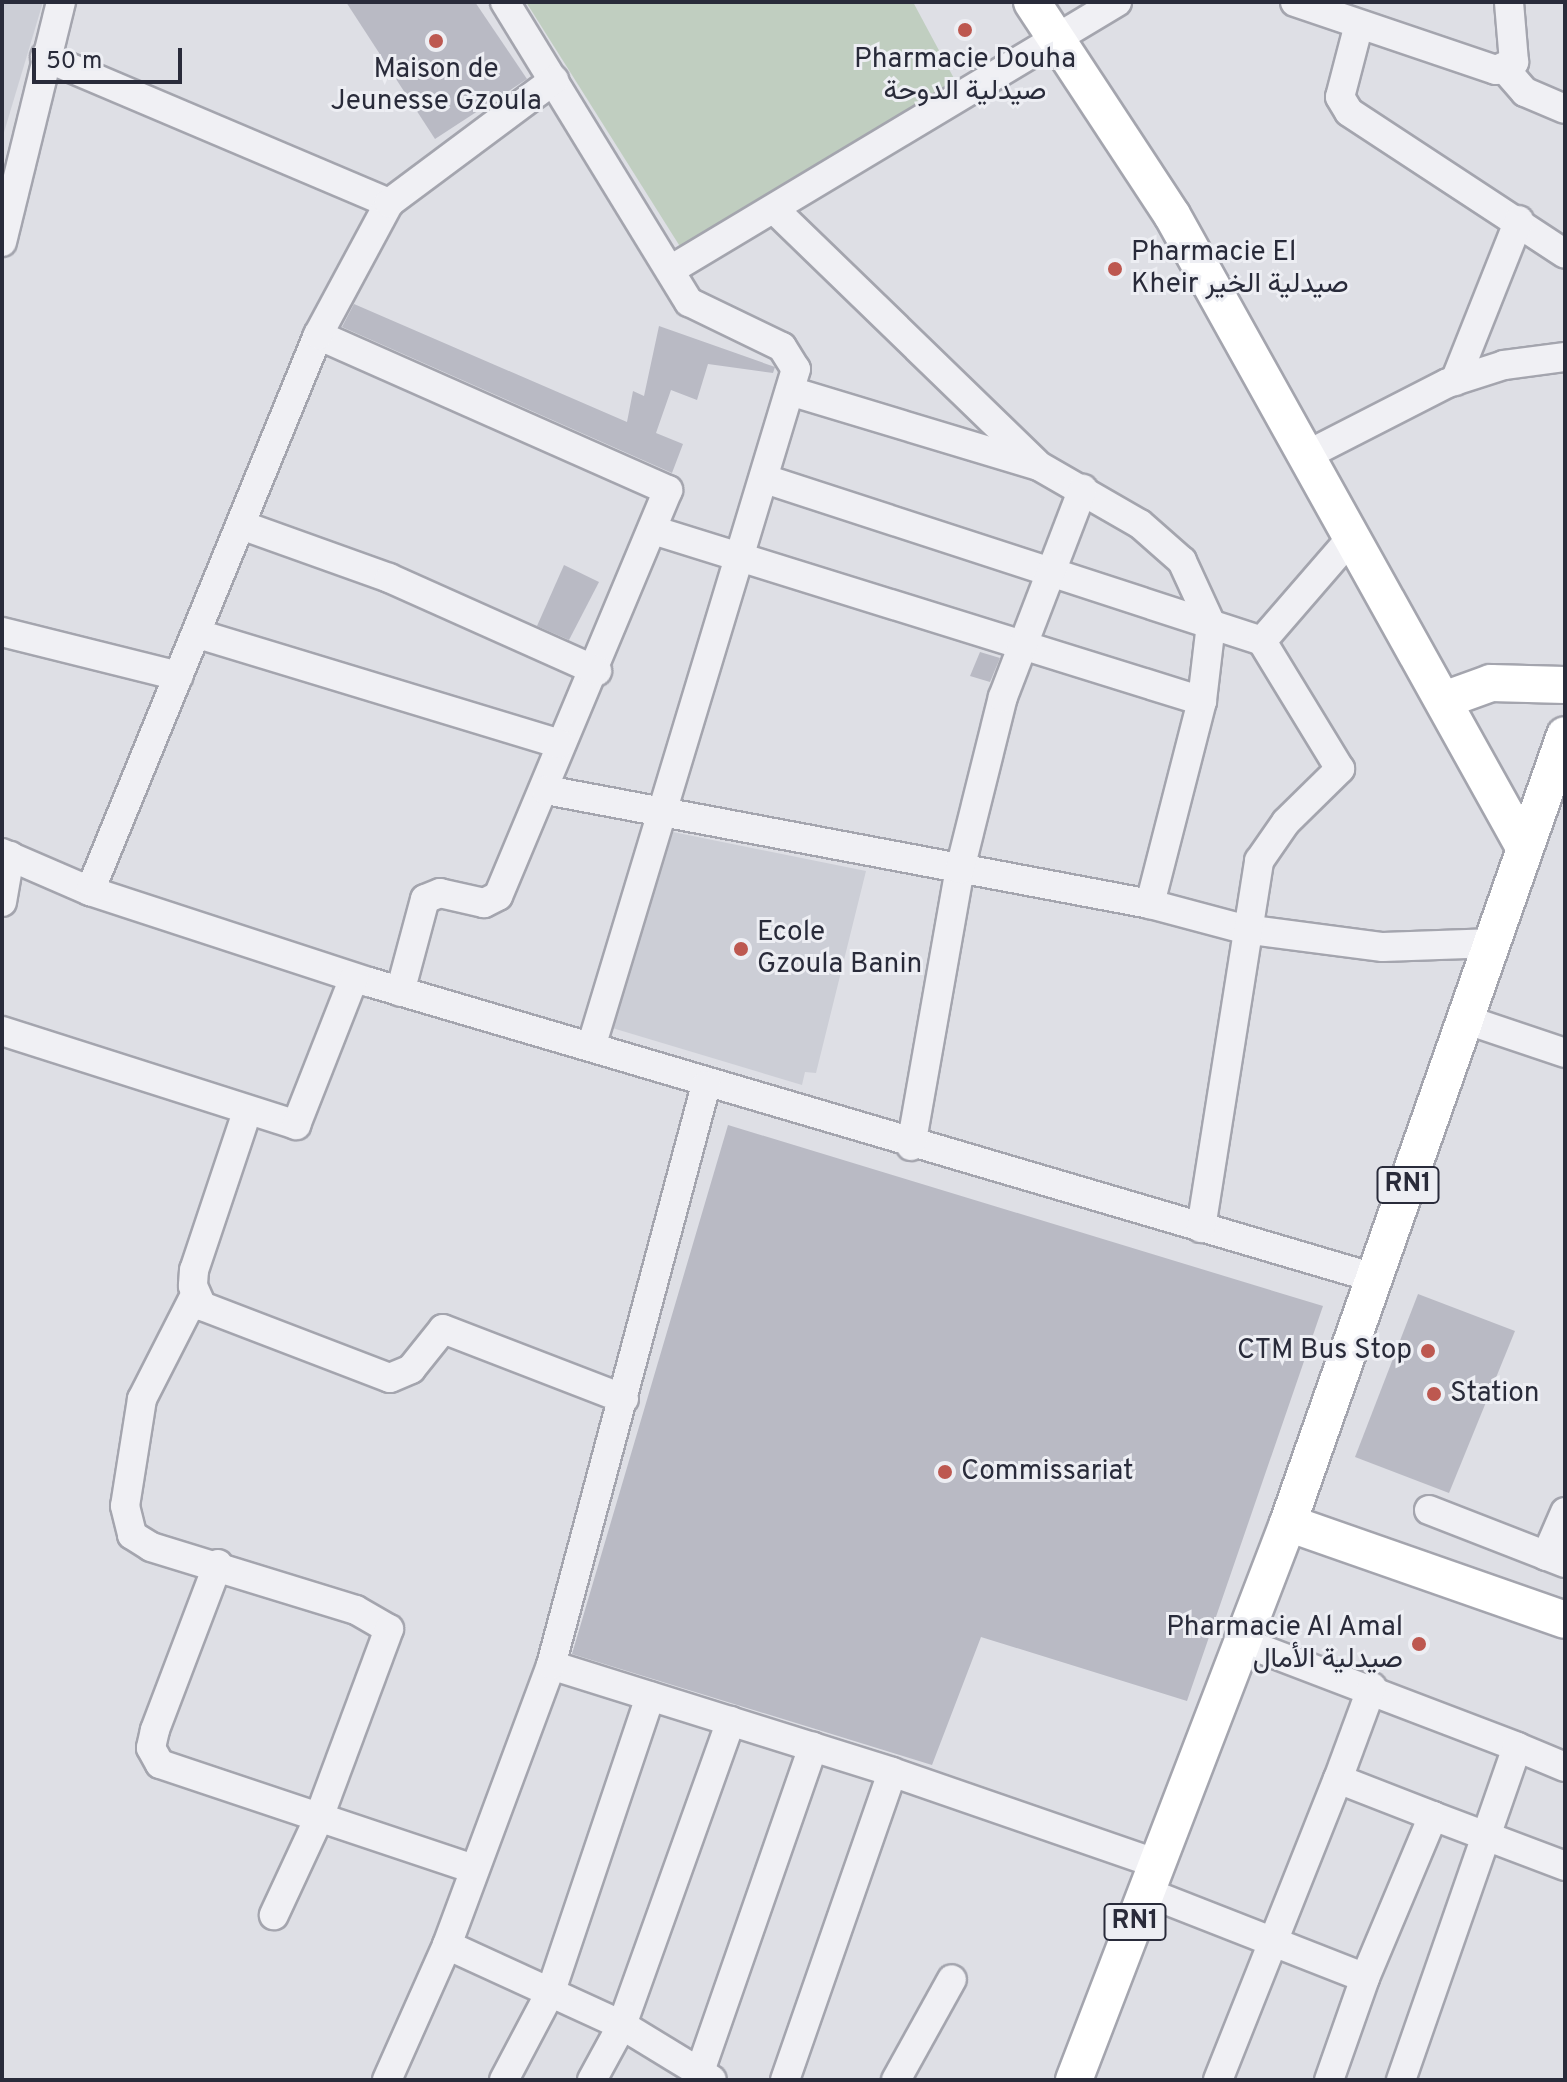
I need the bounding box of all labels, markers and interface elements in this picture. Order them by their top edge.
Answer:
marker: Pharmacie Douha صيدلية الدوحة [956,21,974,39]
scale bar [36,32,186,82]
marker: Maison de Jeunesse Gzoula [427,32,445,50]
place label: Pharmacie Douha صيدلية الدوحة [854,43,1076,109]
text: 50 m [46,47,102,77]
place label: Maison de Jeunesse Gzoula [330,53,542,119]
place label: Pharmacie El Kheir صيدلية الخير [1131,236,1349,302]
marker: Pharmacie El Kheir صيدلية الخير [1106,260,1124,278]
place label: Ecole Gzoula Banin [757,916,922,982]
marker: Ecole Gzoula Banin [732,940,750,958]
road number: RN1 [1376,1163,1440,1207]
place label: CTM Bus Stop [1237,1334,1412,1368]
marker: CTM Bus Stop [1419,1342,1437,1360]
place label: Station [1450,1377,1539,1411]
marker: Station [1425,1385,1443,1403]
place label: Commissariat [961,1455,1133,1489]
marker: Commissariat [936,1463,954,1481]
place label: Pharmacie Al Amal صيدلية الأمال [1164,1611,1403,1677]
marker: Pharmacie Al Amal صيدلية الأمال [1410,1635,1428,1653]
road number: RN1 [1103,1900,1167,1944]

